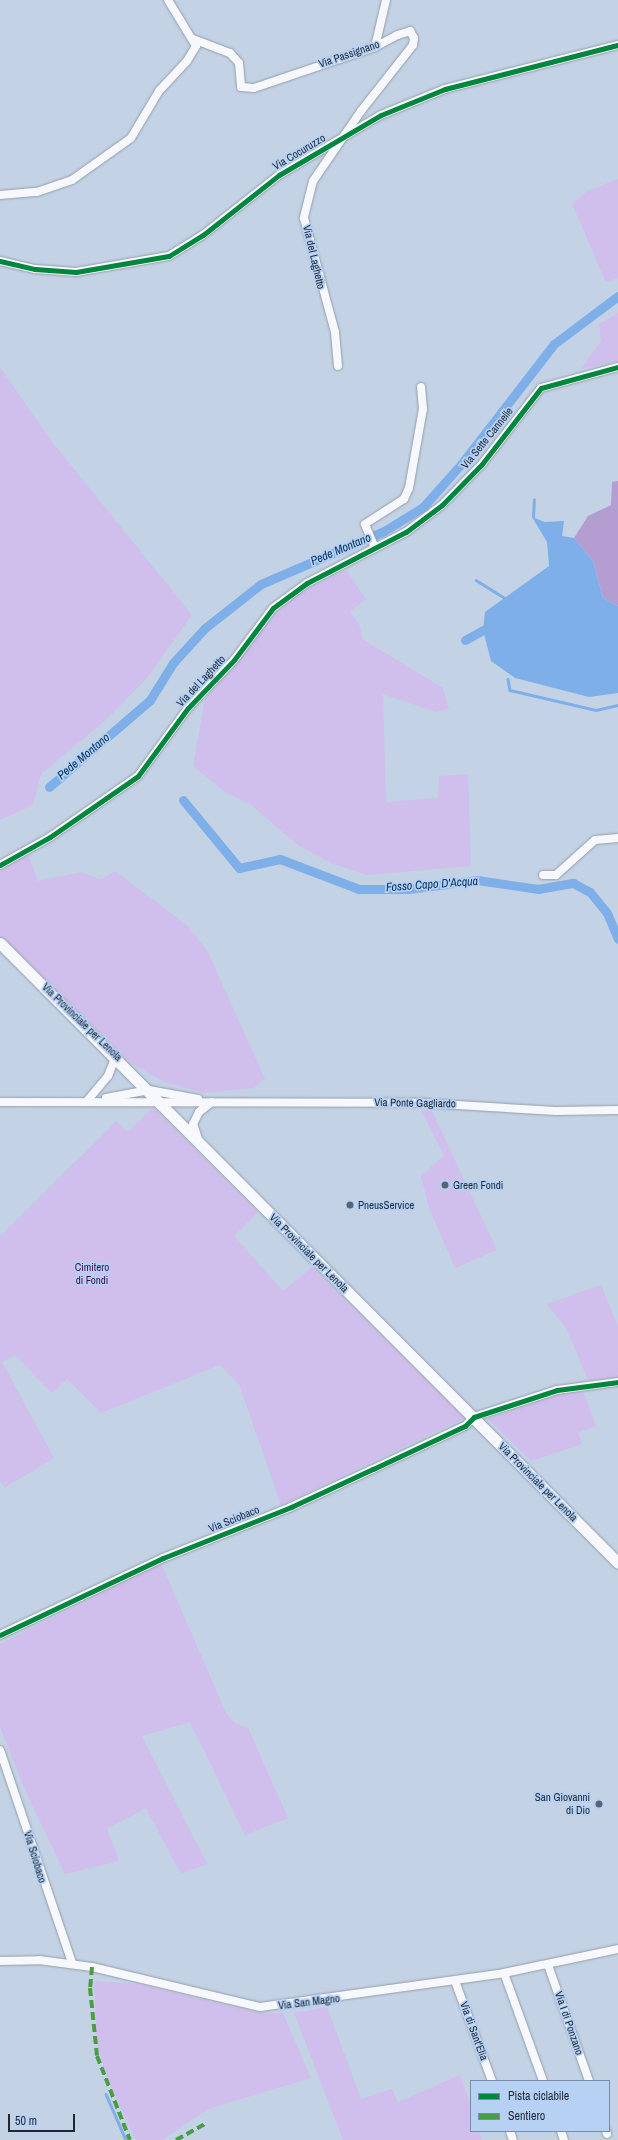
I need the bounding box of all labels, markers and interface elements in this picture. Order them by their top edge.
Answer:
street label: Via Passignano [317,37,381,71]
street label: Via Cocuruzzo [270,131,328,173]
street label: Via del Laghetto [300,224,328,290]
street label: Via Sette Cannelle [458,405,516,471]
water label: Pede Montano [309,531,373,569]
street label: Via del Laghetto [174,653,228,709]
water label: Pede Montano [55,731,113,783]
water label: Fosso Capo D'Acqua [385,875,479,895]
street label: Via Provinciale per Lenola [39,980,125,1064]
street label: Via Ponte Gagliardo [374,1096,456,1110]
place label: Green Fondi [453,1178,503,1192]
marker: Green Fondi [440,1180,450,1190]
place label: PneusService [358,1198,414,1212]
marker: PneusService [345,1200,355,1210]
street label: Via Provinciale per Lenola [267,1211,351,1295]
park label: Cimitero di Fondi [75,1261,109,1287]
street label: Via Provinciale per Lenola [496,1440,580,1524]
street label: Via Sciobaco [207,1503,261,1535]
place label: San Giovanni di Dio [535,1791,590,1817]
marker: San Giovanni di Dio [593,1798,605,1810]
street label: Via Sciobaco [21,1829,49,1885]
street label: Via I di Ponzano [552,1989,586,2057]
street label: Via San Magno [277,1992,341,2012]
street label: Via di Sant'Elia [457,2000,491,2062]
legend [470,2080,610,2132]
text: Pista ciclabile [508,2088,569,2104]
scale bar [10,2106,77,2132]
text: Sentiero [508,2108,545,2124]
text: 50 m [15,2113,37,2129]

